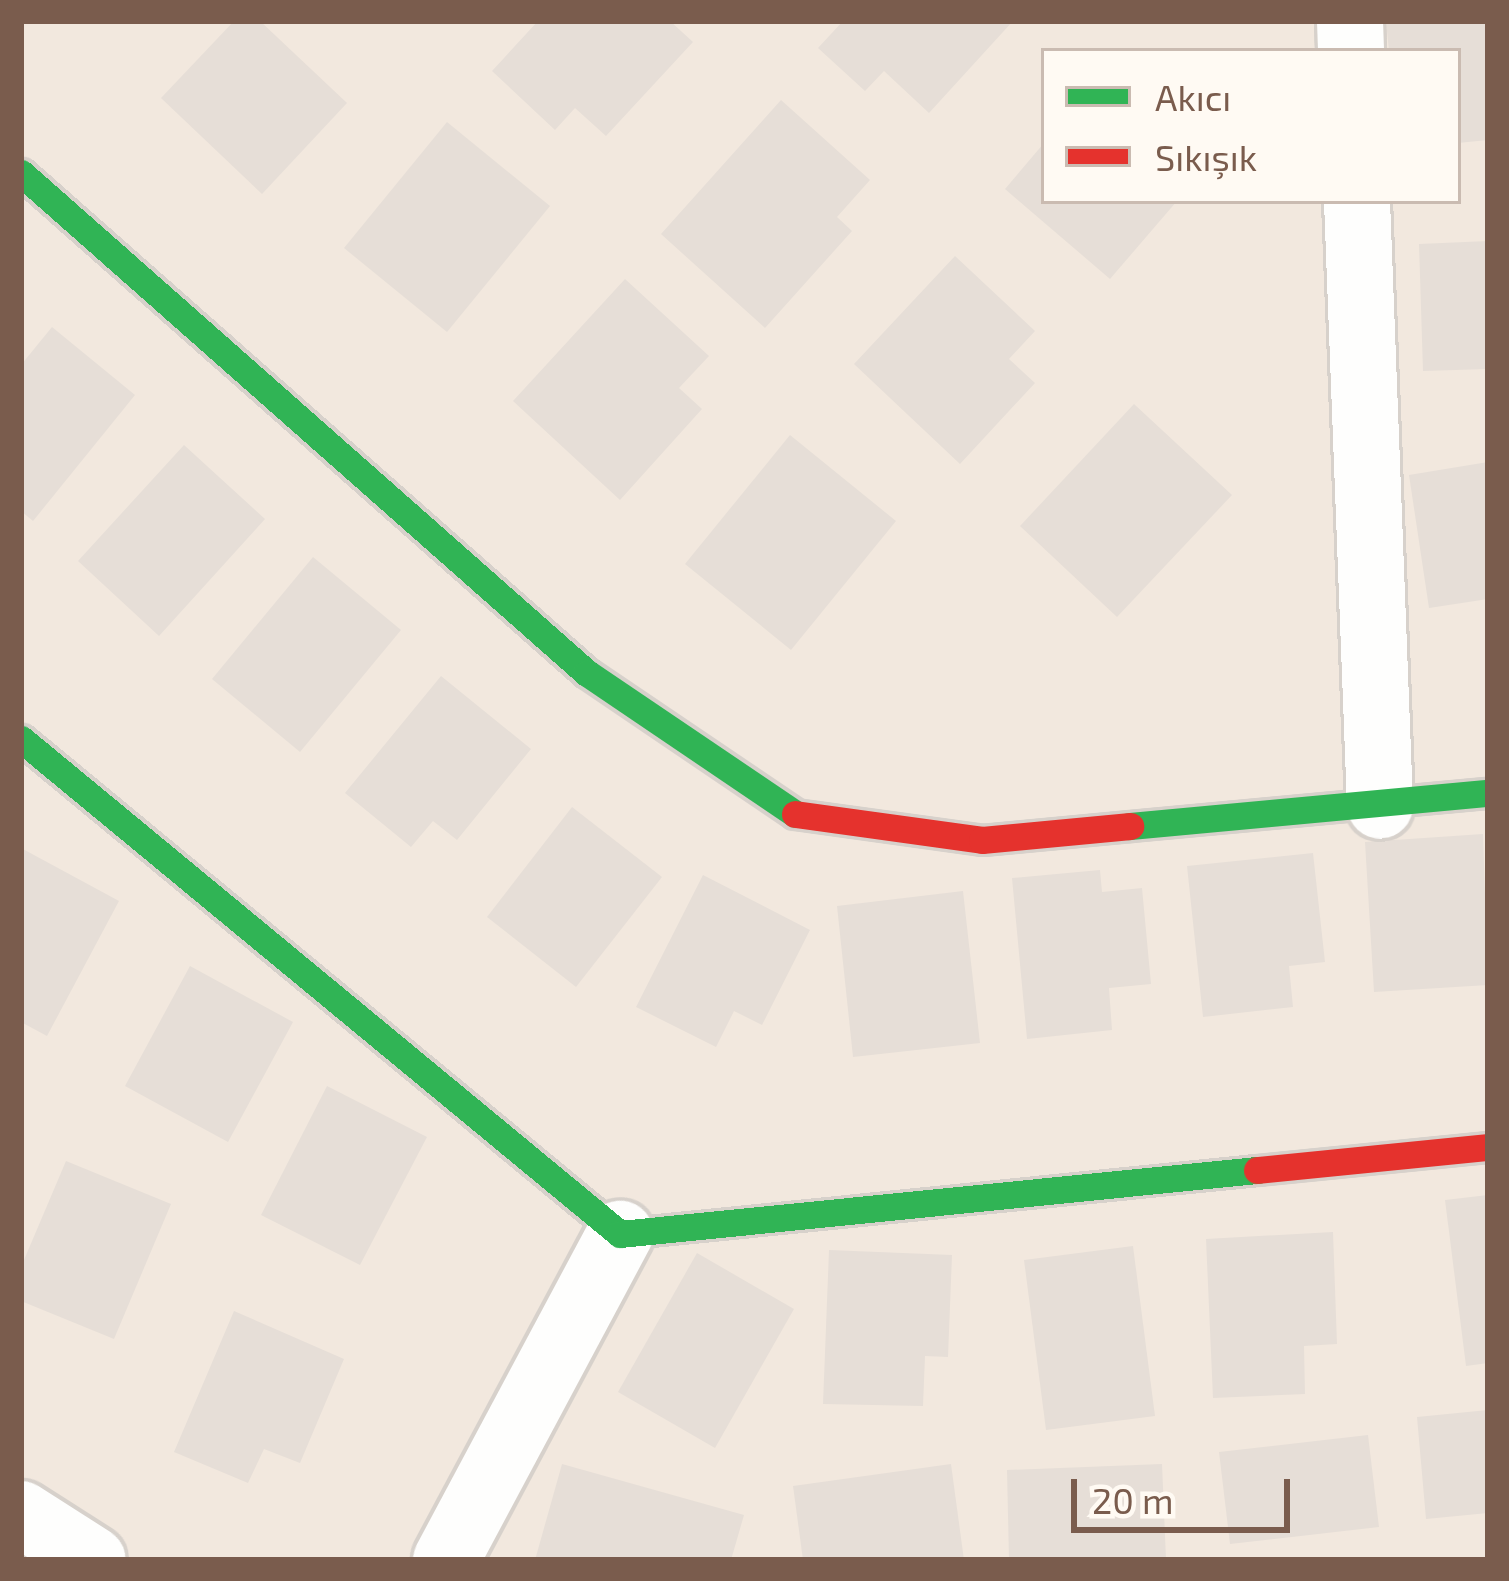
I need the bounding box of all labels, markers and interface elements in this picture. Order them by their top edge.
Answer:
legend [1041,48,1461,204]
text: Akıcı [1155,75,1231,118]
text: Sıkışık [1155,135,1257,178]
scale bar [1077,1455,1296,1529]
text: 20 m [1092,1478,1174,1521]

